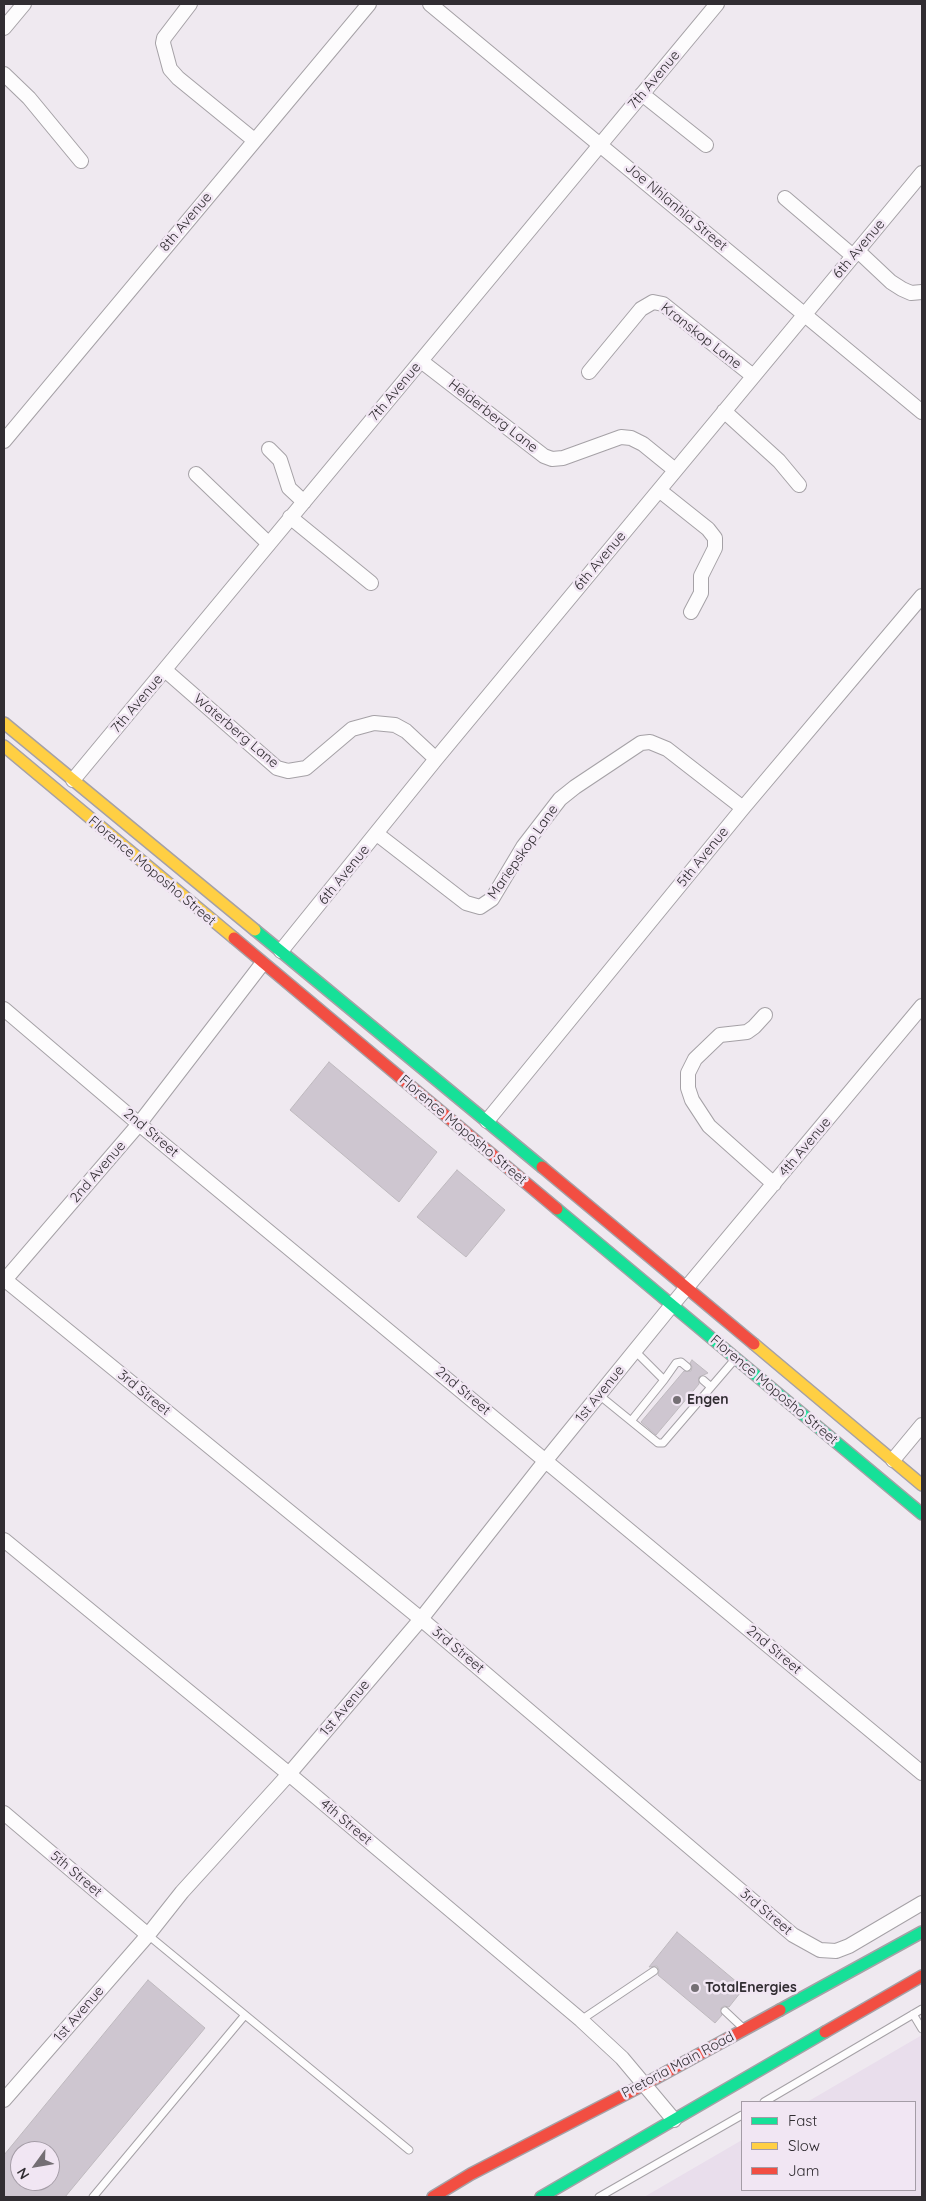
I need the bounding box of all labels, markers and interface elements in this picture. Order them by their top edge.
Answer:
street label: 7th Avenue [625,47,683,113]
street label: Joe Nhlanhla Street [622,159,730,255]
street label: 8th Avenue [156,189,216,255]
street label: 6th Avenue [829,216,889,282]
street label: Kranskop Lane [657,299,745,373]
street label: 7th Avenue [366,359,424,425]
street label: Helderberg Lane [445,376,541,456]
street label: 6th Avenue [570,528,630,594]
street label: 7th Avenue [108,671,166,737]
street label: Waterberg Lane [190,691,282,771]
street label: Mariepskop Lane [484,802,562,902]
street label: Florence Moposho Street [85,813,219,929]
street label: 5th Avenue [674,824,732,890]
street label: 6th Avenue [315,842,373,908]
street label: Florence Moposho Street [396,1072,530,1188]
street label: 2nd Street [120,1105,182,1161]
street label: 4th Avenue [775,1114,835,1180]
street label: 2nd Avenue [67,1138,129,1206]
street label: Florence Moposho Street [707,1332,841,1448]
street label: 1st Avenue [572,1362,628,1426]
street label: 2nd Street [432,1363,494,1419]
street label: 3rd Street [114,1367,174,1419]
place label: Engen [687,1392,729,1408]
marker: Engen [671,1394,683,1406]
street label: 2nd Street [743,1622,805,1678]
street label: 3rd Street [428,1623,488,1677]
street label: 1st Avenue [317,1676,373,1740]
street label: 4th Street [317,1796,375,1848]
street label: 5th Street [47,1848,105,1900]
street label: 3rd Street [736,1885,796,1939]
place label: TotalEnergies [705,1980,797,1996]
marker: TotalEnergies [689,1982,701,1994]
street label: 1st Avenue [50,1983,108,2045]
street label: Pretoria Main Road [619,2028,737,2102]
legend [741,2101,916,2191]
text: Fast [788,2111,817,2130]
text: Slow [788,2136,820,2155]
north arrow [10,2141,60,2191]
text: Jam [788,2161,819,2180]
text: N [13,2164,33,2183]

